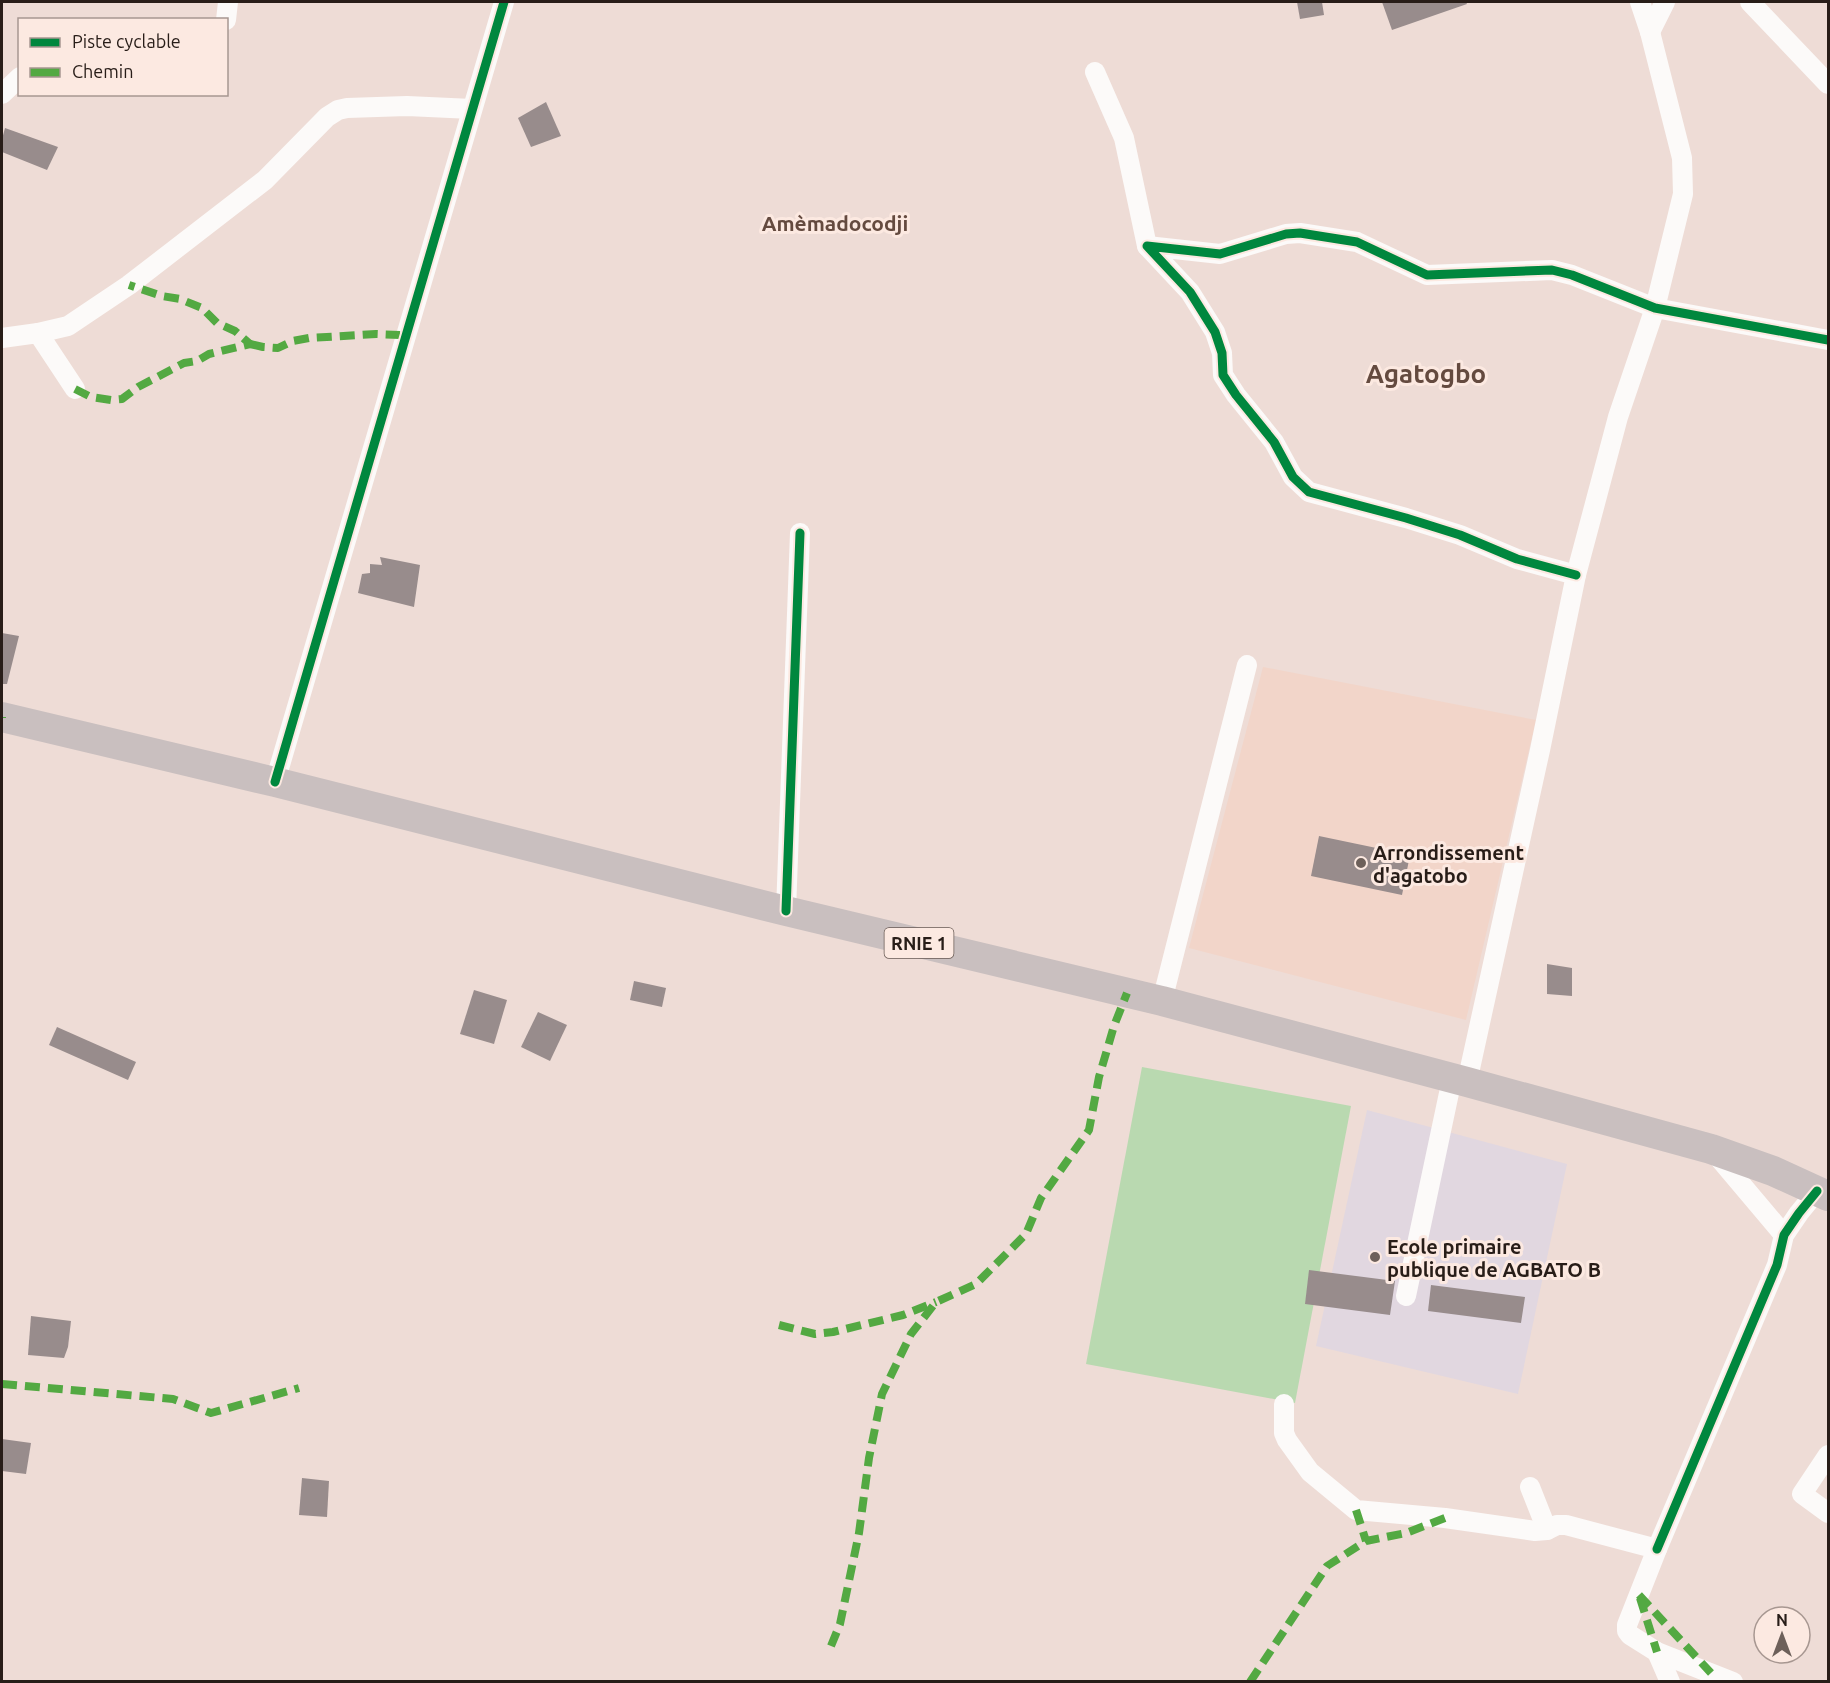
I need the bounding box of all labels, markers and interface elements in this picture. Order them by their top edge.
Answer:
legend [18,18,228,96]
text: Piste cyclable [72,31,181,51]
text: Chemin [72,61,133,81]
district label: Amèmadocodji [762,211,908,235]
district label: Agatogbo [1366,359,1486,388]
place label: Arrondissement d'agatobo [1373,841,1524,887]
marker: Arrondissement d'agatobo [1354,856,1368,870]
road number: RNIE 1 [884,928,954,958]
place label: Ecole primaire publique de AGBATO B [1387,1235,1601,1281]
marker: Ecole primaire publique de AGBATO B [1368,1250,1382,1264]
north arrow [1752,1605,1812,1665]
text: N [1776,1611,1788,1629]

